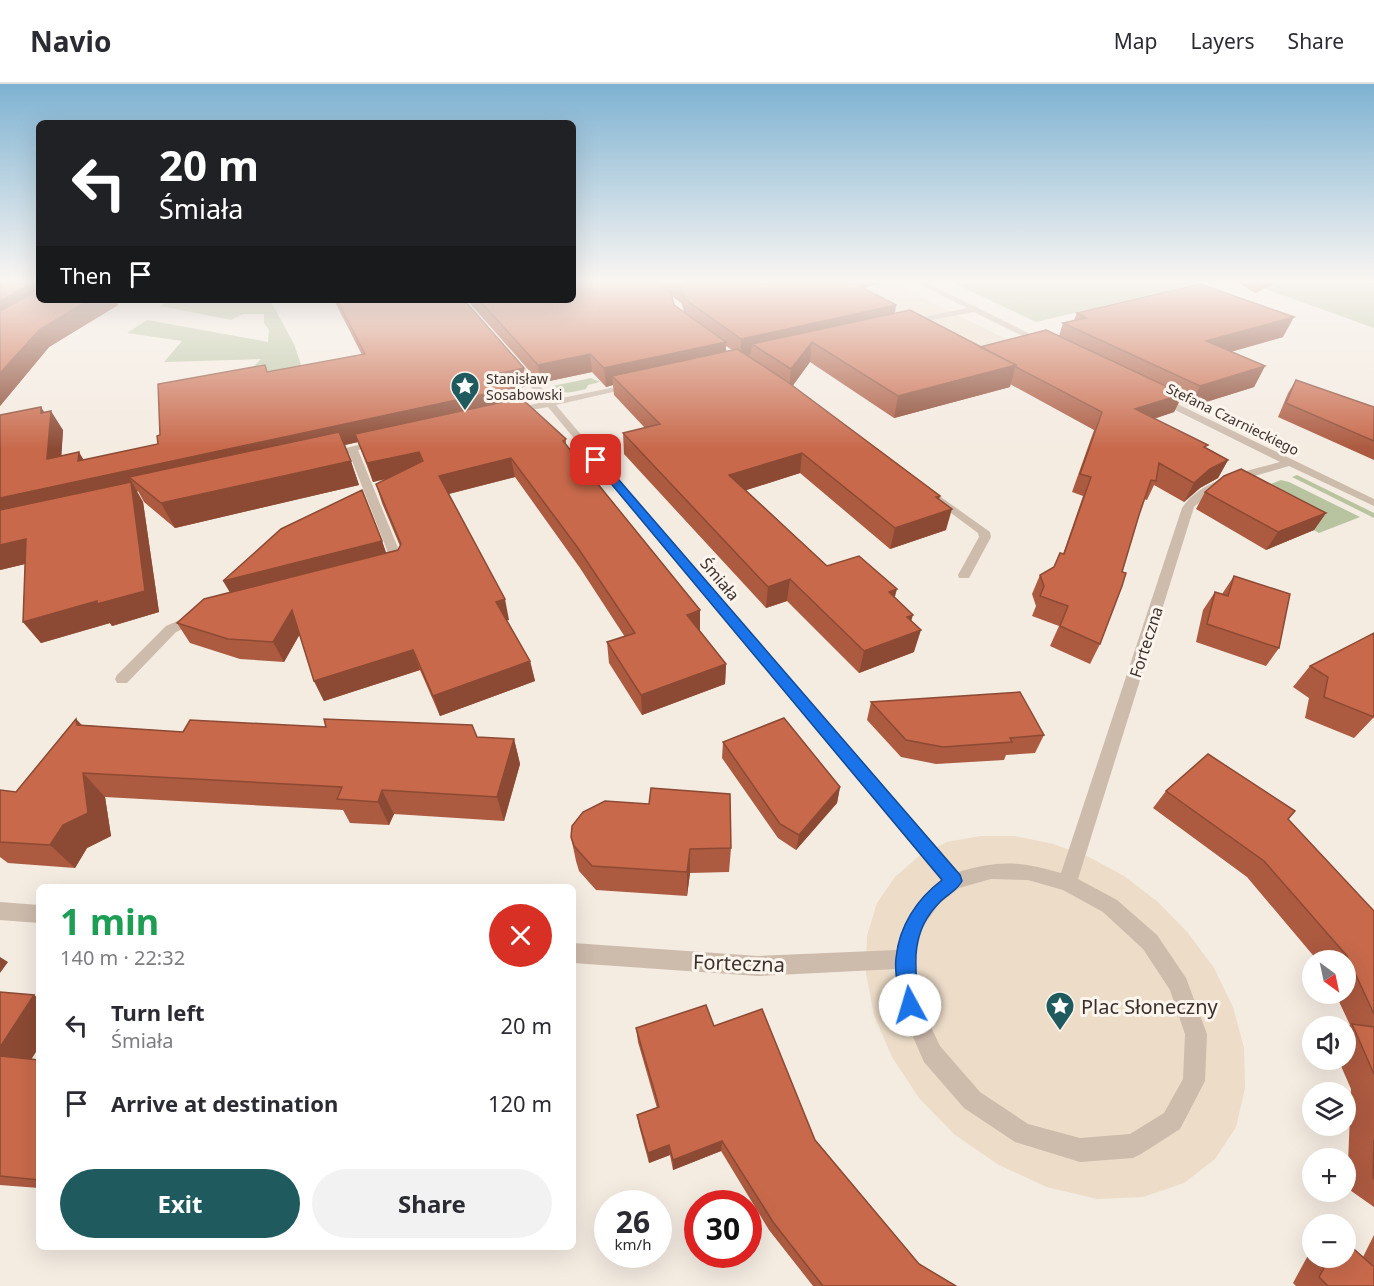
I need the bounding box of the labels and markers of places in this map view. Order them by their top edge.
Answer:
place label: Stanisław Sosabowski [486,369,562,404]
place icon: Stanisław Sosabowski [449,370,481,412]
pin [570,434,621,485]
place icon: Plac Słoneczny [1044,990,1076,1032]
place label: Plac Słoneczny [1081,993,1219,1020]

